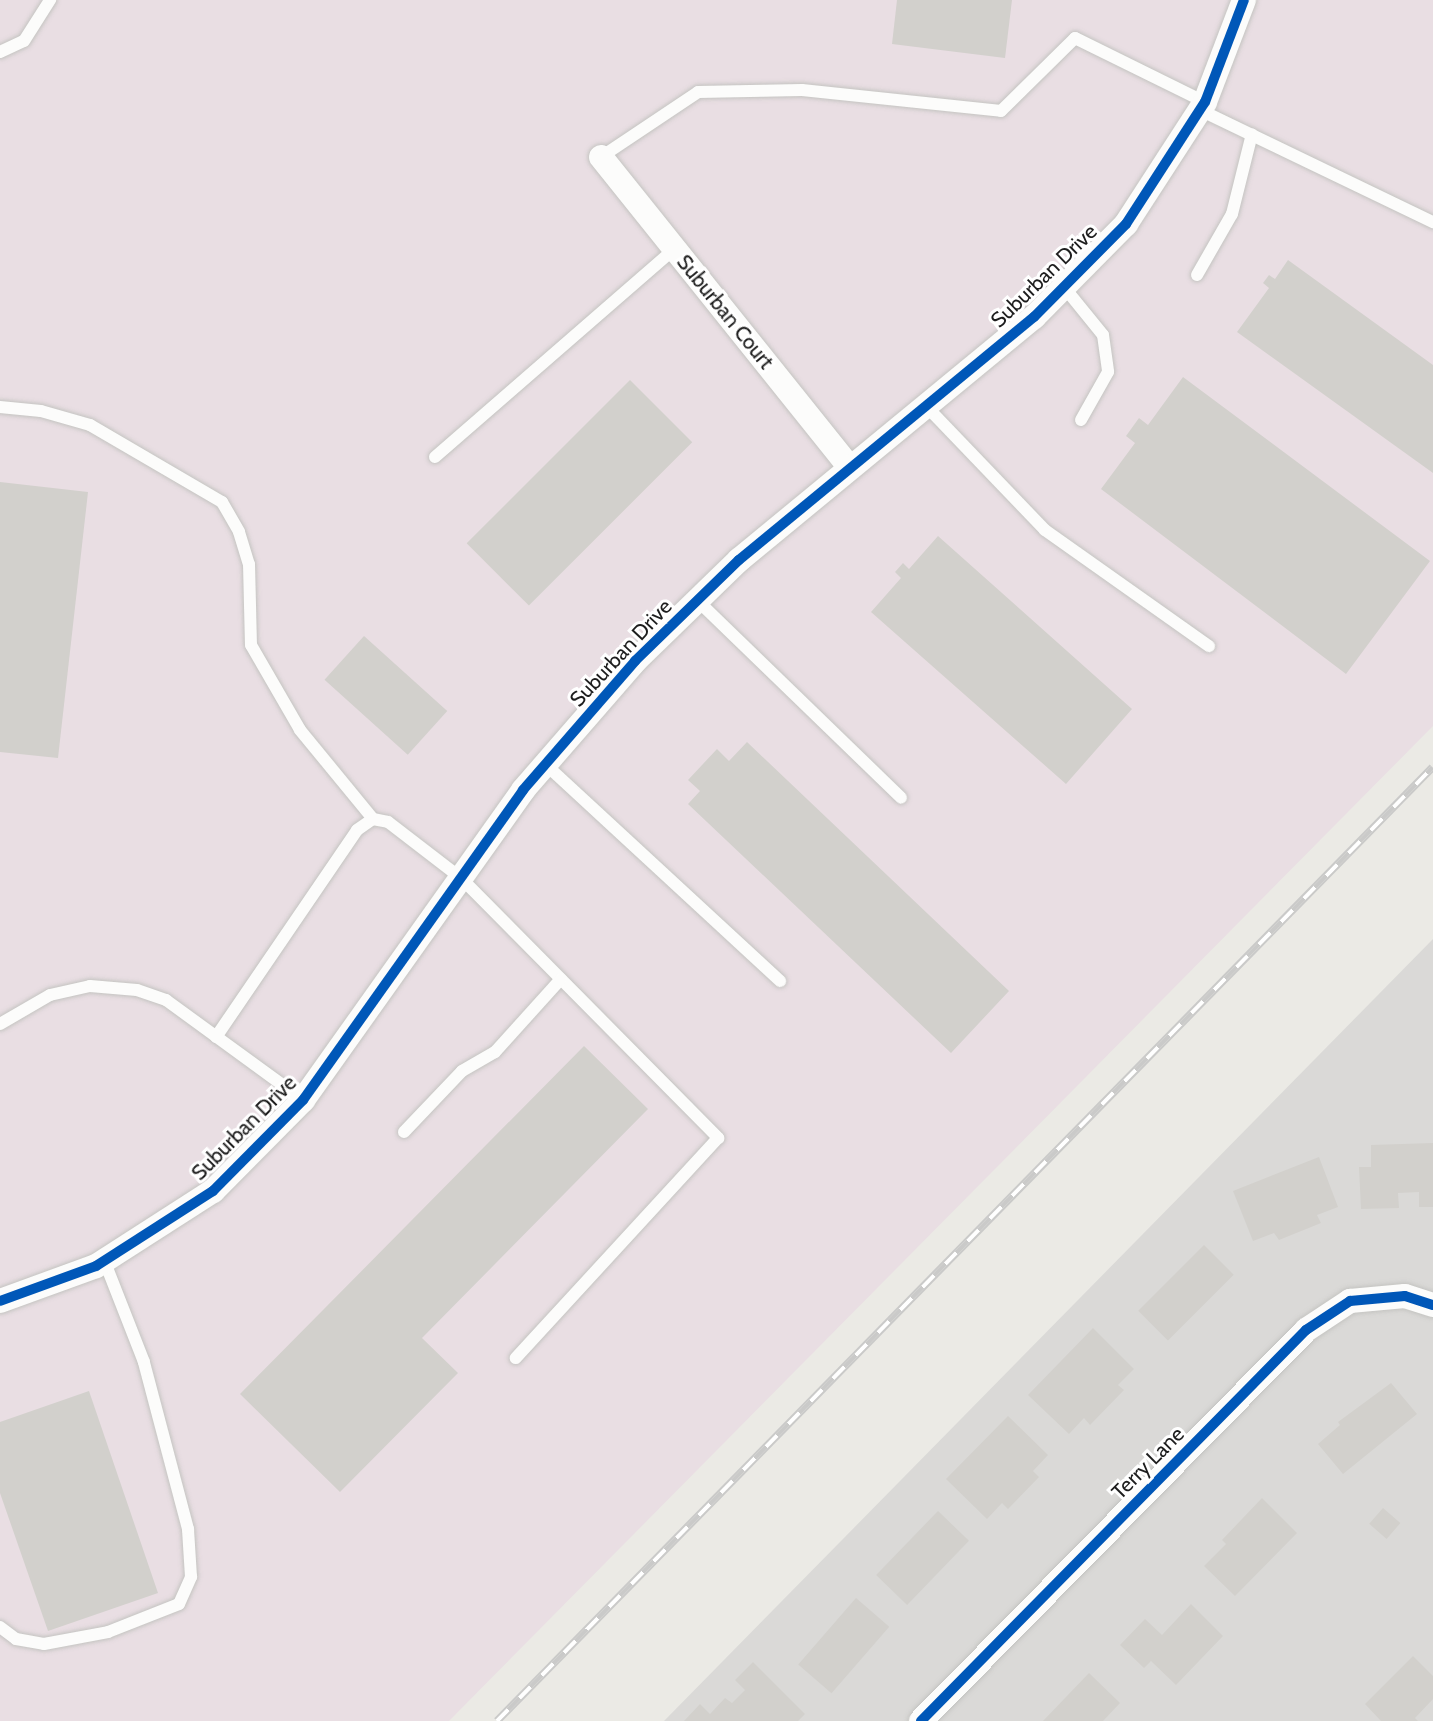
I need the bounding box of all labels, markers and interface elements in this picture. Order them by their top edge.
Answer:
street label: Suburban Drive [986,219,1102,333]
street label: Suburban Court [671,250,779,374]
street label: Suburban Drive [565,594,677,712]
street label: Suburban Drive [186,1070,302,1186]
street label: Terry Lane [1107,1422,1189,1504]

